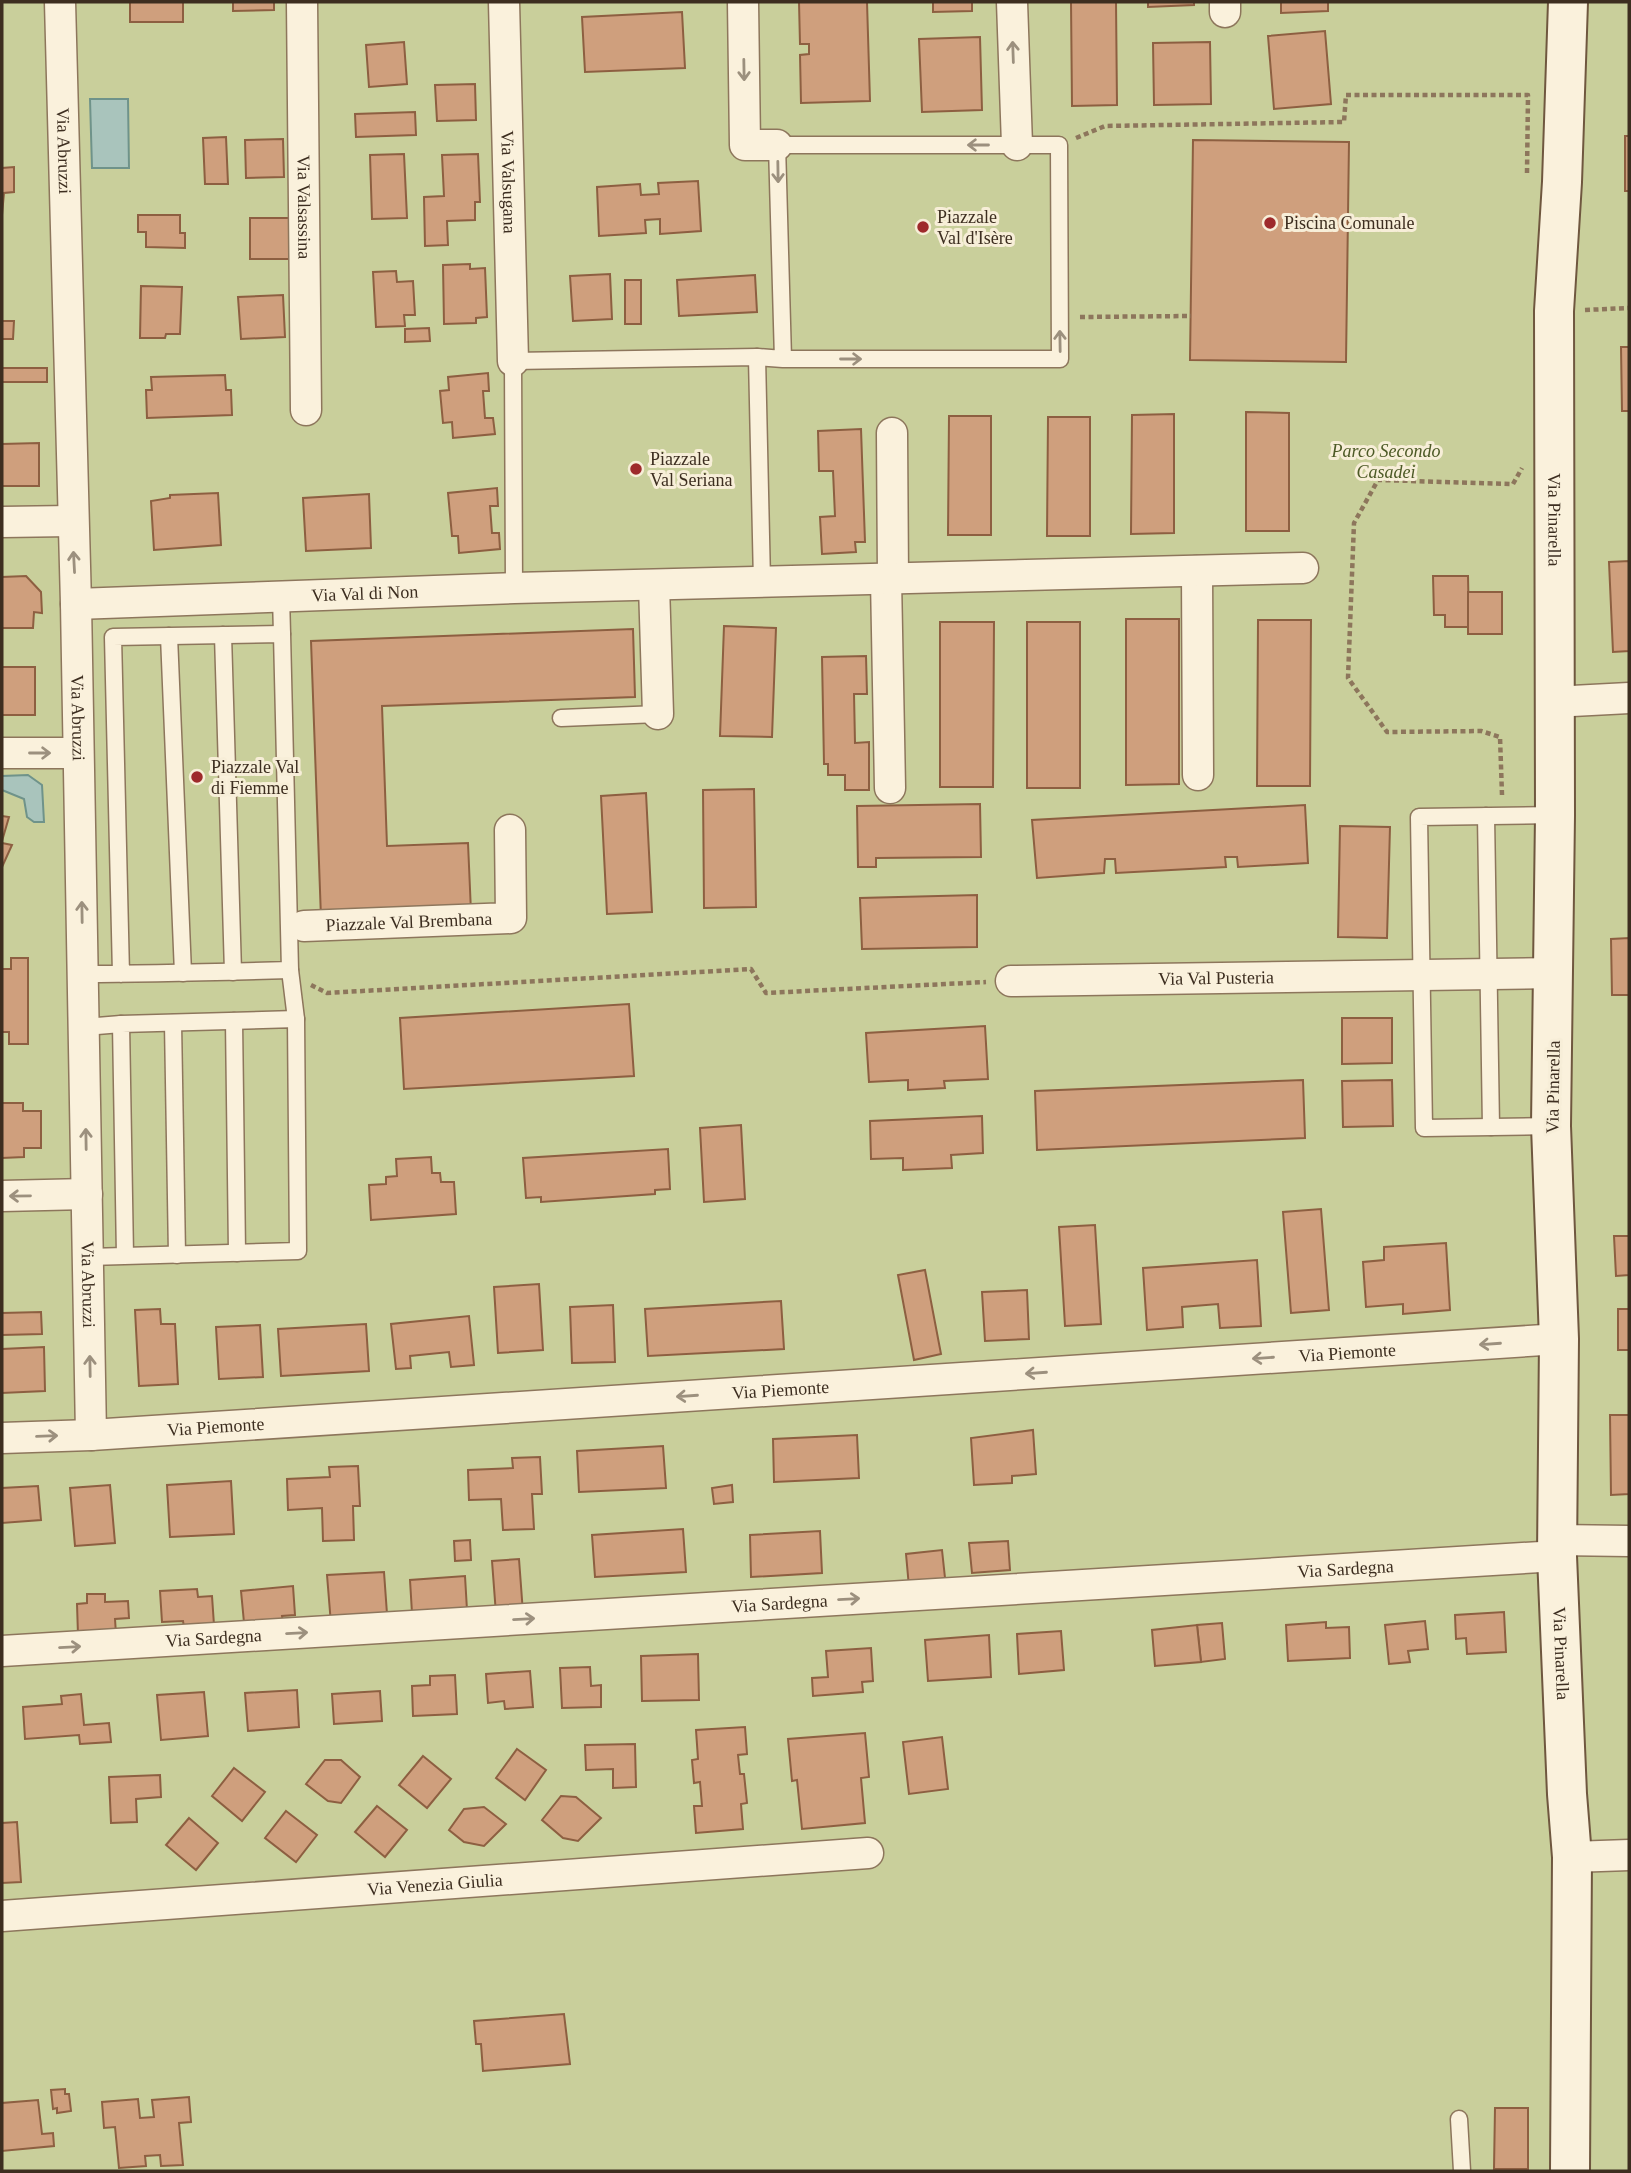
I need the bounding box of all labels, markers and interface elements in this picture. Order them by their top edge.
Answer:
one-way arrow [1007,41,1020,64]
one-way arrow [737,58,751,81]
street label: Via Abruzzi [53,107,75,194]
street label: Via Valsugana [497,130,520,234]
one-way arrow [966,138,989,152]
street label: Via Valsassina [293,155,315,259]
one-way arrow [771,160,785,183]
place label: Piazzale Val d'Isère [937,207,1013,248]
place label: Piscina Comunale [1284,213,1414,233]
marker: Piscina Comunale [1262,215,1278,231]
marker: Piazzale Val d'Isère [915,219,931,235]
one-way arrow [1053,329,1067,352]
one-way arrow [840,352,863,366]
park label: Parco Secondo Casadei [1331,441,1440,482]
place label: Piazzale Val Seriana [650,449,732,490]
marker: Piazzale Val Seriana [628,461,644,477]
street label: Via Pinarella [1544,473,1565,566]
one-way arrow [67,550,80,573]
street label: Via Val di Non [311,582,419,605]
street label: Via Abruzzi [67,674,89,761]
one-way arrow [28,746,51,760]
place label: Piazzale Val di Fiemme [211,757,299,798]
marker: Piazzale Val di Fiemme [189,769,205,785]
one-way arrow [75,900,89,923]
street label: Piazzale Val Brembana [325,909,493,935]
street label: Via Val Pusteria [1158,967,1274,989]
street label: Via Pinarella [1542,1040,1564,1134]
one-way arrow [80,1128,93,1151]
one-way arrow [9,1189,32,1202]
street label: Via Abruzzi [78,1241,99,1328]
one-way arrow [1479,1337,1502,1350]
street label: Via Piemonte [1298,1340,1397,1366]
one-way arrow [1252,1352,1275,1365]
one-way arrow [84,1355,97,1378]
one-way arrow [1026,1367,1048,1380]
street label: Via Piemonte [731,1377,830,1403]
one-way arrow [676,1390,699,1403]
street label: Via Piemonte [166,1414,265,1440]
one-way arrow [35,1430,58,1443]
street label: Via Sardegna [1297,1556,1394,1582]
street label: Via Sardegna [731,1591,828,1616]
one-way arrow [837,1592,860,1605]
street label: Via Pinarella [1549,1606,1573,1701]
one-way arrow [512,1612,535,1625]
street label: Via Sardegna [165,1625,262,1651]
one-way arrow [285,1626,308,1639]
one-way arrow [58,1640,81,1653]
street label: Via Venezia Giulia [366,1870,503,1899]

